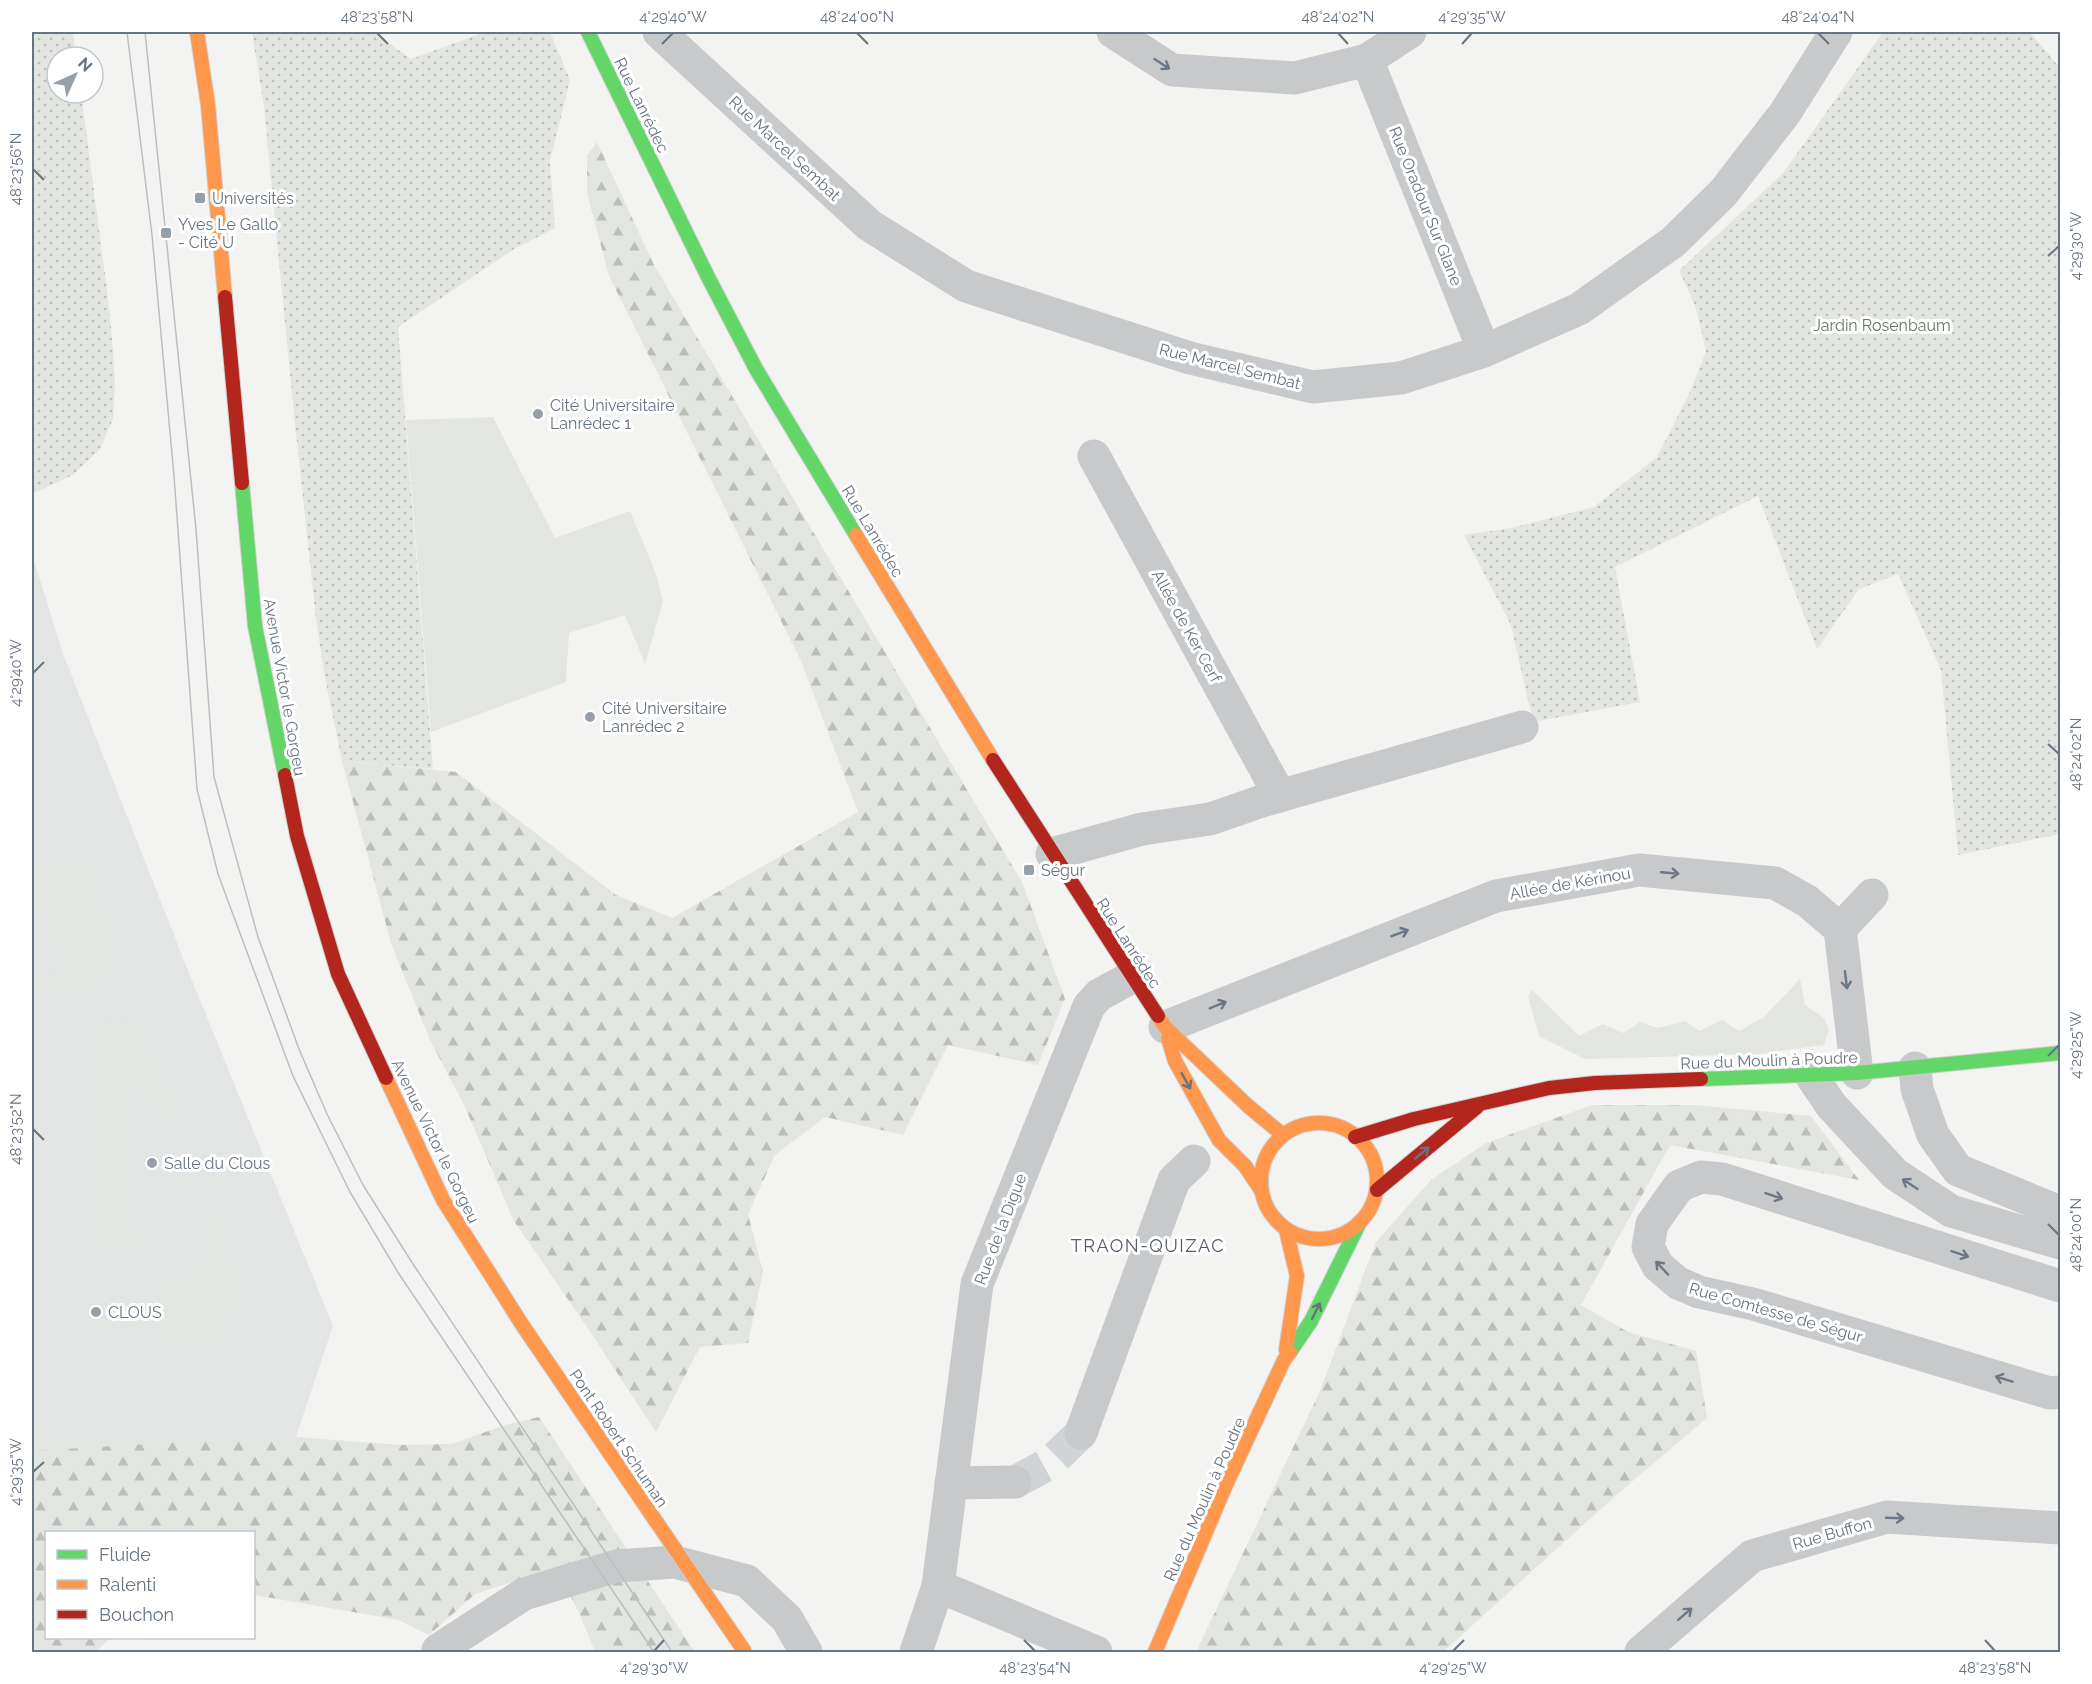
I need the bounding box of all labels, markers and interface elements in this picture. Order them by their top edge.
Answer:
text: 48°23'58"N [341,8,413,26]
text: 4°29'40"W [639,8,707,26]
text: 48°24'00"N [820,8,894,26]
text: 48°24'02"N [1302,8,1374,26]
text: 4°29'35"W [1438,8,1506,26]
text: 48°24'04"N [1781,8,1855,26]
north arrow [45,45,105,105]
text: N [74,54,96,76]
street label: Rue Lanrédec [610,55,673,156]
one-way arrow [1153,58,1170,70]
street label: Rue Marcel Sembat [725,92,845,205]
street label: Rue Oradour Sur Glane [1385,124,1466,288]
text: 48°23'56"N [7,133,25,205]
place label: Universités [212,189,294,208]
marker: Universités [193,191,207,205]
text: 4°29'30"W [2067,212,2085,280]
place label: Yves Le Gallo - Cité U [178,215,278,252]
marker: Yves Le Gallo - Cité U [159,226,173,240]
park label: Jardin Rosenbaum [1813,316,1951,335]
street label: Rue Marcel Sembat [1157,340,1303,393]
place label: Cité Universitaire Lanrédec 1 [550,396,675,433]
marker: Cité Universitaire Lanrédec 1 [531,407,545,421]
street label: Rue Lanrédec [838,482,907,581]
street label: Allée de Ker Cerf [1148,567,1226,686]
street label: Avenue Victor le Gorgeu [260,597,309,777]
text: 4°29'40"W [7,639,25,707]
place label: Cité Universitaire Lanrédec 2 [602,699,727,736]
marker: Cité Universitaire Lanrédec 2 [583,710,597,724]
text: 48°24'02"N [2067,718,2085,790]
place label: Ségur [1041,861,1085,880]
marker: Ségur [1022,863,1036,877]
street label: Allée de Kérinou [1508,864,1632,903]
one-way arrow [1659,868,1679,879]
street label: Rue Lanrédec [1092,895,1165,992]
one-way arrow [1390,927,1409,938]
one-way arrow [1841,969,1852,989]
one-way arrow [1209,999,1227,1010]
text: 4°29'25"W [2067,1011,2085,1079]
street label: Rue du Moulin à Poudre [1680,1048,1858,1073]
street label: Avenue Victor le Gorgeu [388,1056,484,1226]
one-way arrow [1181,1072,1193,1089]
text: 48°23'52"N [7,1093,25,1165]
one-way arrow [1414,1147,1430,1160]
place label: Salle du Clous [164,1154,270,1173]
marker: Salle du Clous [145,1156,159,1170]
street label: Rue de la Digue [971,1171,1030,1287]
one-way arrow [1901,1177,1918,1190]
one-way arrow [1764,1191,1783,1202]
text: 48°24'00"N [2067,1198,2085,1272]
district label: TRAON-QUIZAC [1071,1235,1225,1256]
one-way arrow [1950,1250,1969,1261]
one-way arrow [1655,1260,1669,1275]
street label: Rue Comtesse de Ségur [1687,1279,1865,1346]
place label: CLOUS [108,1303,162,1322]
one-way arrow [1310,1303,1322,1321]
marker: CLOUS [89,1305,103,1319]
street label: Pont Robert Schuman [565,1366,672,1511]
one-way arrow [1995,1373,2014,1384]
street label: Rue du Moulin à Poudre [1160,1414,1249,1584]
text: 4°29'35"W [7,1438,25,1506]
one-way arrow [1885,1512,1905,1523]
street label: Rue Buffon [1790,1513,1874,1554]
legend [45,1531,255,1639]
text: Fluide [99,1544,151,1565]
text: Ralenti [99,1574,156,1595]
text: Bouchon [99,1604,174,1625]
one-way arrow [1678,1607,1693,1621]
text: 4°29'30"W [620,1659,688,1677]
text: 48°23'54"N [999,1659,1071,1677]
text: 4°29'25"W [1419,1659,1487,1677]
text: 48°23'58"N [1959,1659,2031,1677]

